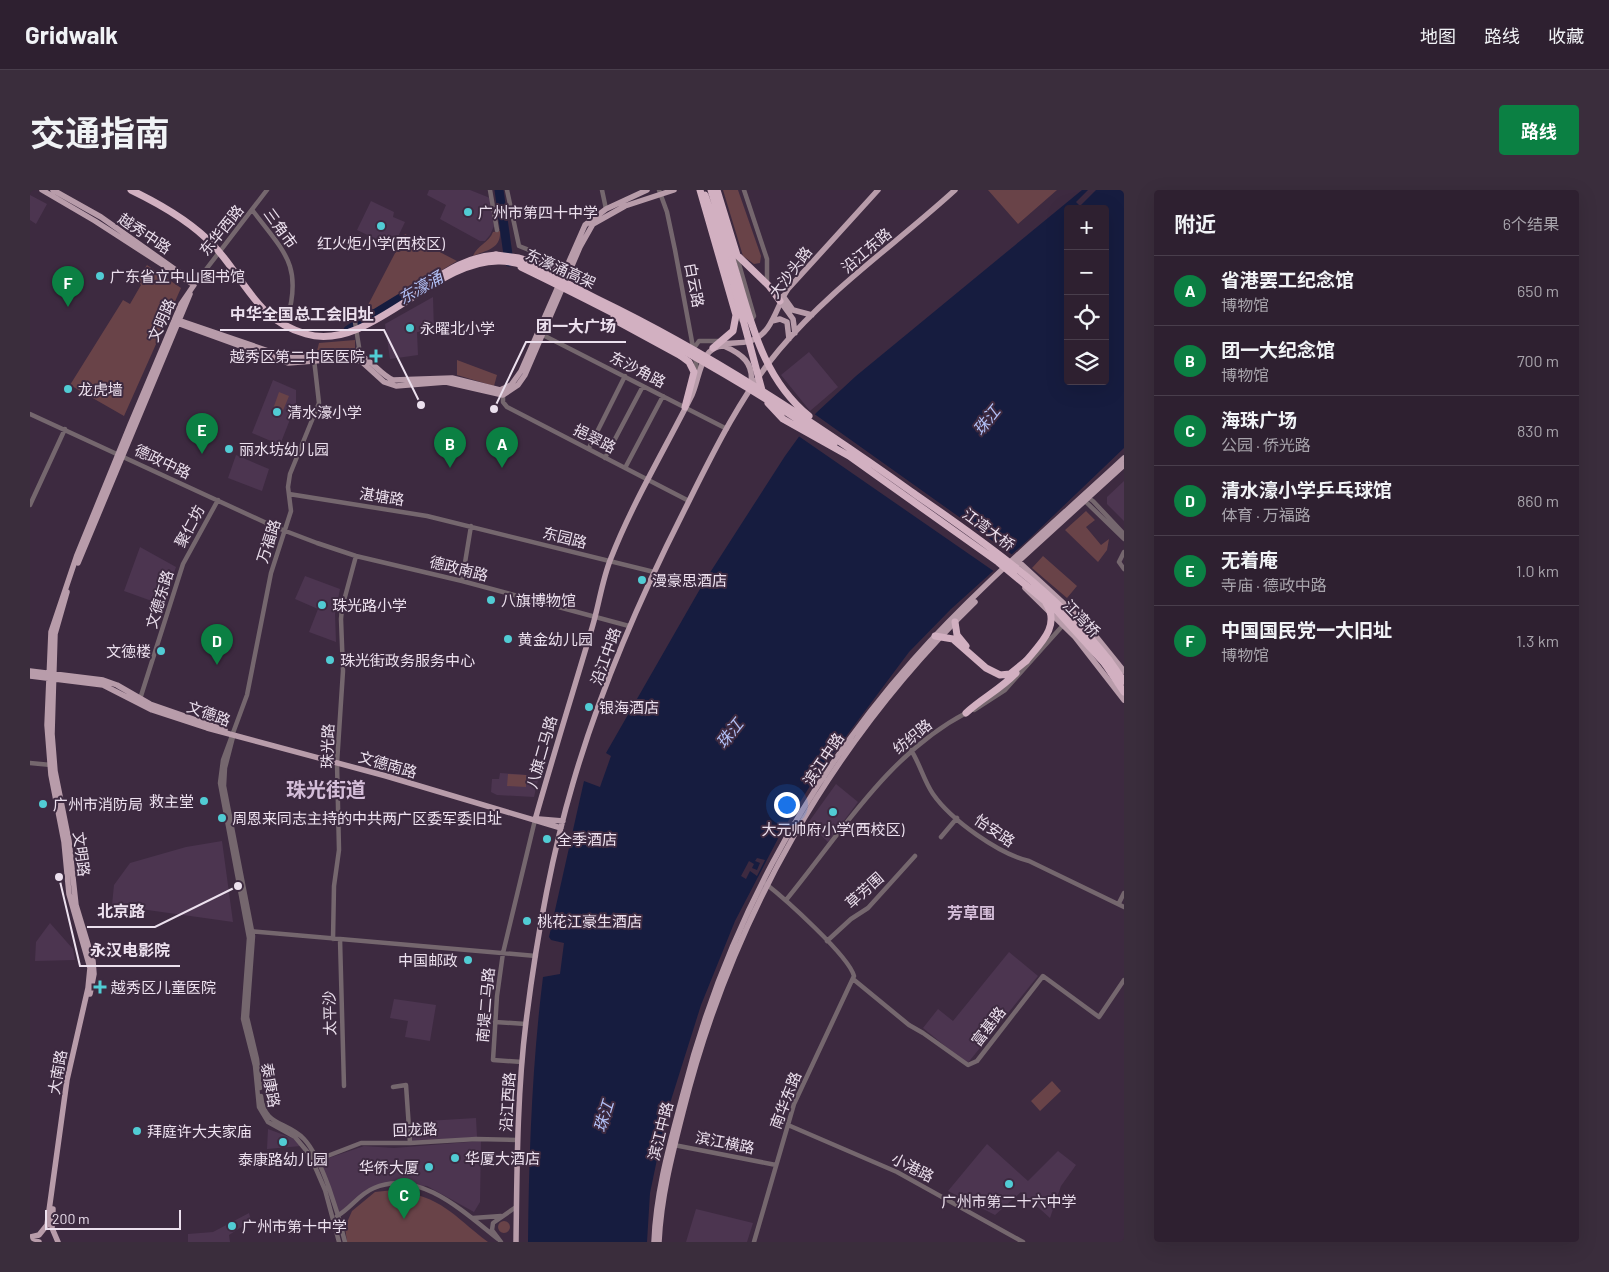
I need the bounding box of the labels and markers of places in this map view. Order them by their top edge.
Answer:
place label: 广州市第四十中学 [478,203,598,221]
marker: 广州市第四十中学 [462,206,474,218]
marker: 红火炬小学(西校区) [375,220,387,232]
place label: 红火炬小学(西校区) [317,234,445,252]
pin: F [52,266,84,307]
place label: 广东省立中山图书馆 [110,267,245,285]
marker: 广东省立中山图书馆 [94,270,106,282]
callout: 中华全国总工会旧址 [220,299,384,330]
callout: 团一大广场 [526,311,626,342]
place label: 永曜北小学 [420,319,495,337]
marker: 永曜北小学 [404,322,416,334]
place label: 越秀区第二中医医院 [230,347,365,365]
marker: 越秀区第二中医医院 [369,349,383,363]
place label: 龙虎墙 [78,380,123,398]
marker: 龙虎墙 [62,383,74,395]
place label: 清水濠小学 [287,403,362,421]
marker: 清水濠小学 [271,406,283,418]
pin: E [186,413,218,454]
pin: B [434,427,466,468]
pin: A [486,427,518,468]
place label: 丽水坊幼儿园 [239,440,329,458]
marker: 丽水坊幼儿园 [223,443,235,455]
place label: 漫豪思酒店 [652,571,727,589]
marker: 漫豪思酒店 [636,574,648,586]
place label: 八旗博物馆 [501,591,576,609]
marker: 八旗博物馆 [485,594,497,606]
place label: 珠光路小学 [332,596,407,614]
marker: 珠光路小学 [316,599,328,611]
pin: D [201,624,233,665]
place label: 黄金幼儿园 [518,630,593,648]
marker: 黄金幼儿园 [502,633,514,645]
place label: 文徳楼 [106,642,151,660]
marker: 文徳楼 [155,645,167,657]
place label: 珠光街政务服务中心 [340,651,475,669]
marker: 珠光街政务服务中心 [324,654,336,666]
place label: 银海酒店 [599,698,659,716]
marker: 银海酒店 [583,701,595,713]
place label: 救主堂 [149,792,194,810]
place label: 广州市消防局 [53,795,143,813]
marker: 救主堂 [198,795,210,807]
marker: 广州市消防局 [37,798,49,810]
marker: 大元帅府小学(西校区) [827,806,839,818]
place label: 周恩来同志主持的中共两广区委军委旧址 [232,809,502,827]
marker: 周恩来同志主持的中共两广区委军委旧址 [216,812,228,824]
place label: 大元帅府小学(西校区) [762,820,904,838]
place label: 全季酒店 [557,830,617,848]
marker: 全季酒店 [541,833,553,845]
callout: 北京路 [87,896,155,927]
place label: 桃花江豪生酒店 [537,912,642,930]
marker: 桃花江豪生酒店 [521,915,533,927]
callout: 永汉电影院 [80,935,180,966]
place label: 中国邮政 [398,951,458,969]
marker: 中国邮政 [462,954,474,966]
place label: 越秀区儿童医院 [111,978,216,996]
marker: 越秀区儿童医院 [93,980,107,994]
place label: 拜庭许大夫家庙 [147,1122,252,1140]
marker: 拜庭许大夫家庙 [131,1125,143,1137]
marker: 泰康路幼儿园 [277,1136,289,1148]
place label: 华厦大酒店 [465,1149,540,1167]
place label: 泰康路幼儿园 [238,1150,328,1168]
marker: 华厦大酒店 [449,1152,461,1164]
place label: 华侨大厦 [359,1158,419,1176]
marker: 华侨大厦 [423,1161,435,1173]
pin: C [388,1178,420,1219]
marker: 广州市第二十六中学 [1003,1178,1015,1190]
place label: 广州市第二十六中学 [941,1192,1077,1210]
place label: 广州市第十中学 [242,1217,347,1235]
marker: 广州市第十中学 [226,1220,238,1232]

